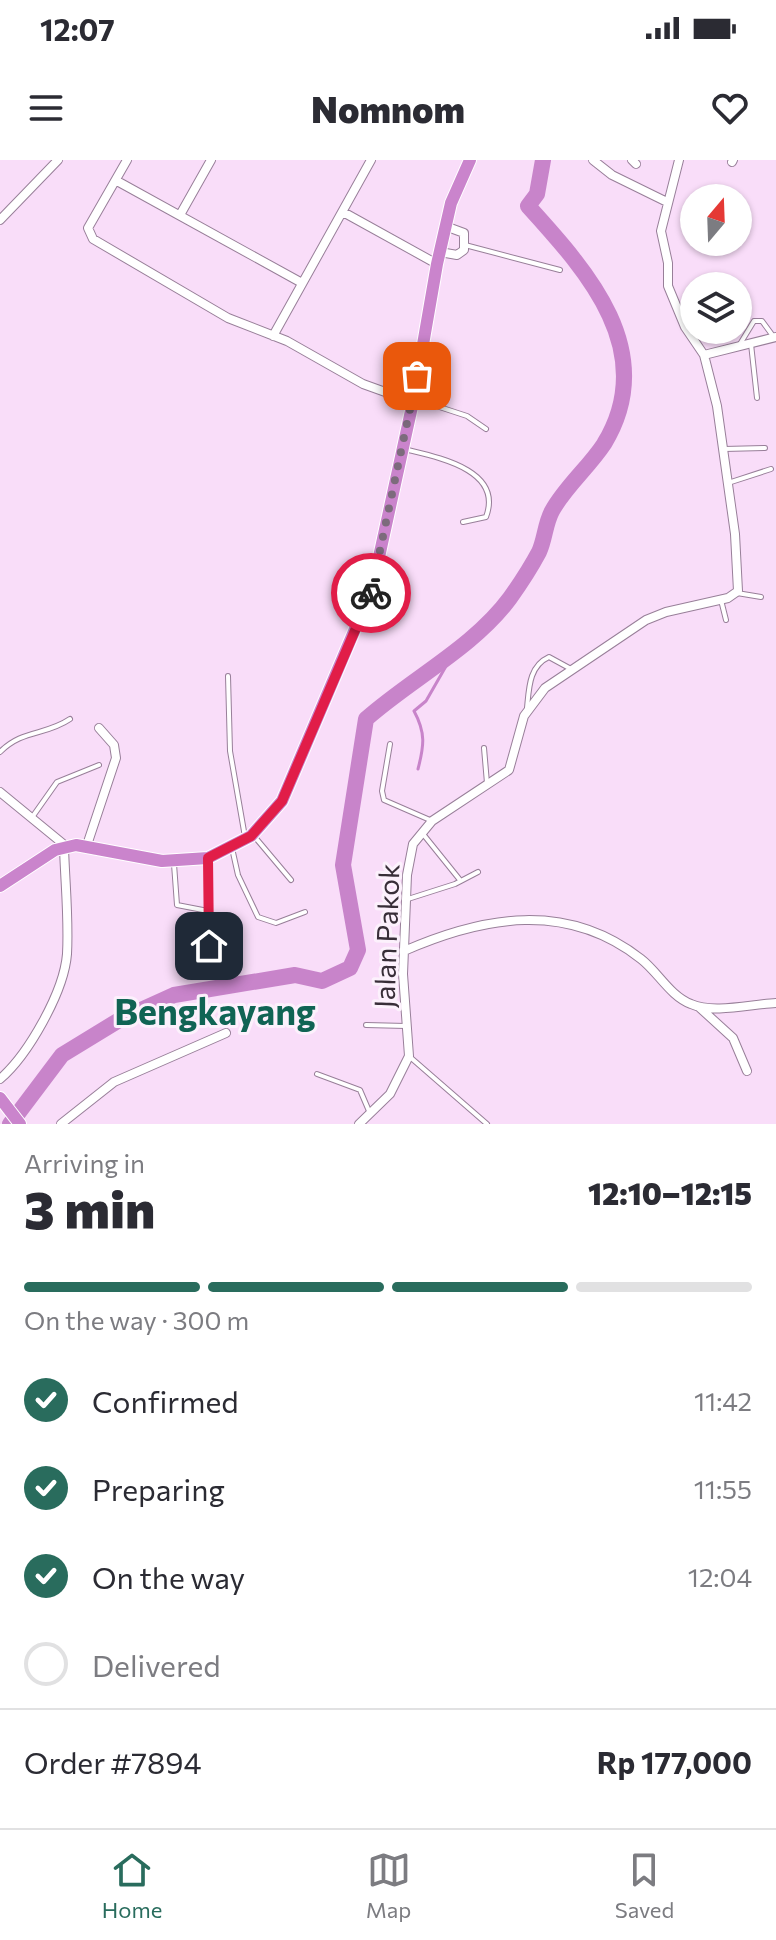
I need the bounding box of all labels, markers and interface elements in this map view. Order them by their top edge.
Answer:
text: 12:07 [40,10,115,47]
icon: menu [24,86,68,130]
text: Nomnom [311,86,465,130]
icon: heart [708,86,752,130]
north arrow [680,184,752,256]
map controls [680,184,752,344]
button: layers [680,272,752,344]
pin [383,342,451,410]
icon: bag [395,354,439,398]
courier [331,553,411,633]
icon: bike [349,571,393,615]
street label: Jalan Pakok [366,863,406,1009]
pin [175,912,243,980]
icon: home [187,924,231,968]
district label: Bengkayang [114,988,316,1032]
text: Arriving in [24,1147,145,1178]
text: 12:10–12:15 [588,1174,752,1211]
text: 3 min [24,1176,155,1240]
text: On the way · 300 m [24,1304,249,1335]
icon: check [24,1378,68,1422]
text: Confirmed [92,1382,239,1419]
text: 11:42 [694,1385,752,1416]
icon: check [24,1466,68,1510]
text: Preparing [92,1470,225,1507]
text: 11:55 [694,1473,752,1504]
icon: check [24,1554,68,1598]
text: On the way [92,1558,245,1595]
text: 12:04 [688,1561,752,1592]
text: Delivered [92,1646,221,1683]
text: Order #7894 [24,1743,202,1780]
text: Rp 177,000 [597,1743,752,1780]
tab: Home [102,1848,162,1923]
tab: Map [366,1848,411,1923]
tab: Saved [615,1848,674,1923]

